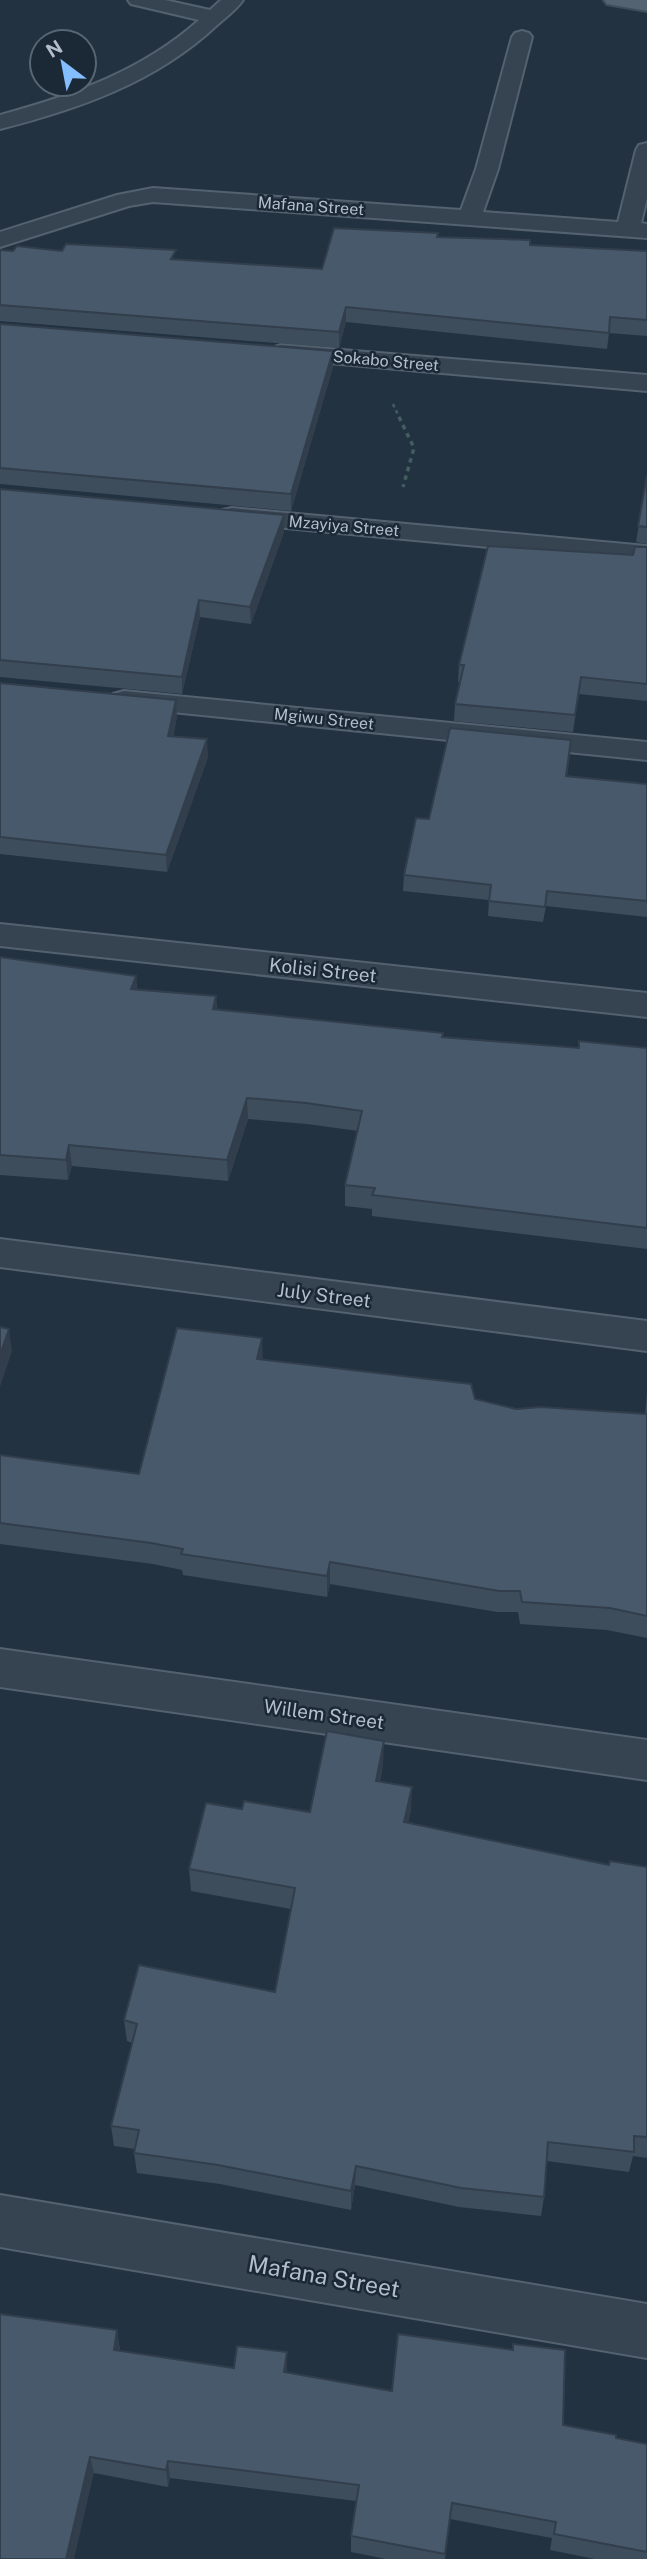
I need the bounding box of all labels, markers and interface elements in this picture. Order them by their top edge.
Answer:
north arrow [28,28,98,98]
text: N [42,35,66,62]
street label: Mafana Street [257,193,365,219]
street label: Sokabo Street [332,347,440,375]
street label: Mzayiya Street [288,512,400,540]
street label: Mgiwu Street [273,704,375,734]
street label: Kolisi Street [268,953,378,987]
street label: July Street [276,1278,372,1312]
street label: Willem Street [263,1695,385,1733]
street label: Mafana Street [246,2249,402,2303]

